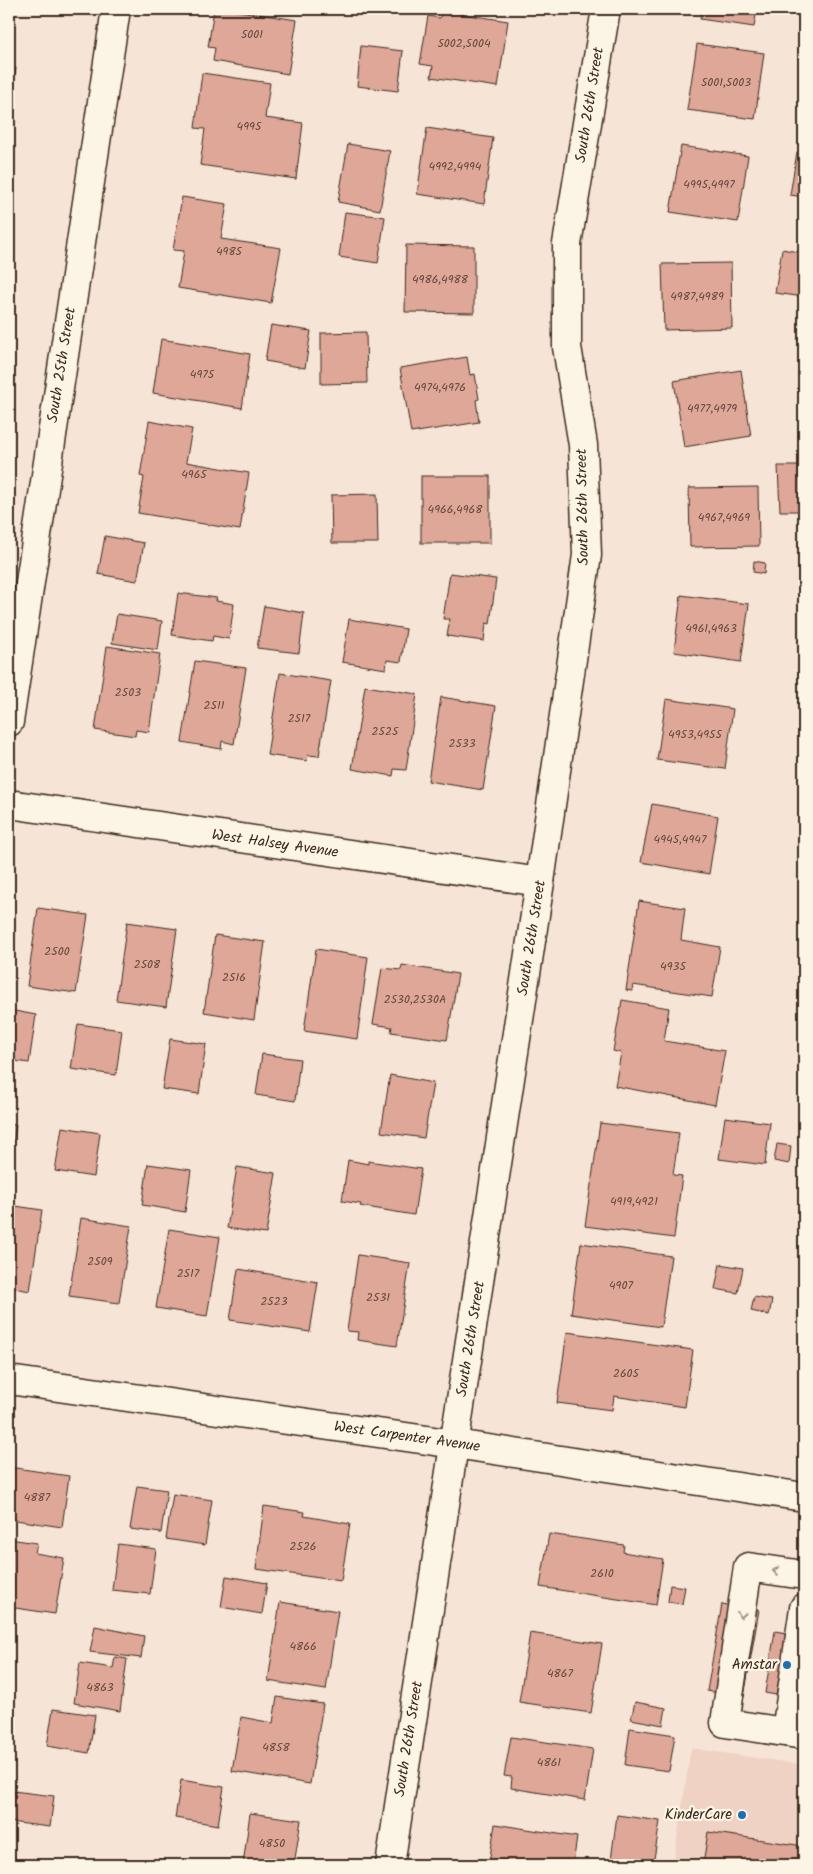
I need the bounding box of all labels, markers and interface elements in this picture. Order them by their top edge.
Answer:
house number: 5001 [241,25,263,44]
house number: 5002,5004 [437,34,491,53]
street label: South 26th Street [569,45,611,165]
house number: 5001,5003 [701,73,751,92]
house number: 4995 [237,117,263,136]
house number: 4992,4994 [429,157,482,176]
house number: 4995,4997 [683,175,735,194]
house number: 4985 [216,242,244,261]
house number: 4986,4988 [412,270,469,289]
house number: 4987,4989 [670,287,724,306]
street label: South 25th Street [41,305,83,424]
house number: 4975 [190,365,216,384]
house number: 4974,4976 [414,378,466,397]
house number: 4977,4979 [687,399,737,418]
street label: South 26th Street [570,448,596,566]
house number: 4965 [181,465,208,484]
house number: 4966,4968 [428,500,483,519]
house number: 4967,4969 [698,508,750,527]
house number: 4961,4963 [685,619,737,638]
house number: 2503 [115,683,141,702]
house number: 2511 [204,696,225,715]
house number: 2517 [288,709,311,728]
house number: 2525 [372,722,400,741]
house number: 4953,4955 [668,725,723,744]
house number: 2533 [448,734,476,753]
street label: West Halsey Avenue [210,823,340,865]
house number: 4945,4947 [654,830,707,849]
street label: South 26th Street [511,878,553,998]
house number: 2500 [44,942,70,961]
house number: 2508 [134,955,161,974]
house number: 4935 [660,957,687,976]
house number: 2516 [222,968,246,987]
house number: 2530,2530A [384,990,446,1009]
house number: 4919,4921 [610,1192,658,1211]
house number: 2509 [87,1252,113,1271]
house number: 2517 [177,1264,200,1283]
house number: 4907 [609,1276,633,1295]
street label: South 26th Street [450,1279,492,1399]
house number: 2531 [366,1288,390,1307]
house number: 2523 [260,1292,288,1311]
house number: 2605 [613,1364,641,1383]
street label: West Carpenter Avenue [332,1415,482,1459]
house number: 4887 [24,1488,51,1507]
house number: 2526 [289,1537,317,1556]
house number: 2610 [590,1564,614,1583]
one-way arrow [772,1566,780,1577]
one-way arrow [736,1611,747,1619]
house number: 4866 [289,1637,317,1656]
place label: Amstar [732,1653,778,1677]
marker: Amstar [781,1659,793,1671]
house number: 4867 [547,1664,573,1683]
house number: 4863 [86,1678,114,1697]
street label: South 26th Street [388,1679,430,1799]
house number: 4858 [262,1738,291,1757]
house number: 4861 [537,1753,561,1772]
place label: KinderCare [665,1803,732,1827]
marker: KinderCare [736,1809,748,1821]
house number: 4850 [259,1834,285,1853]

